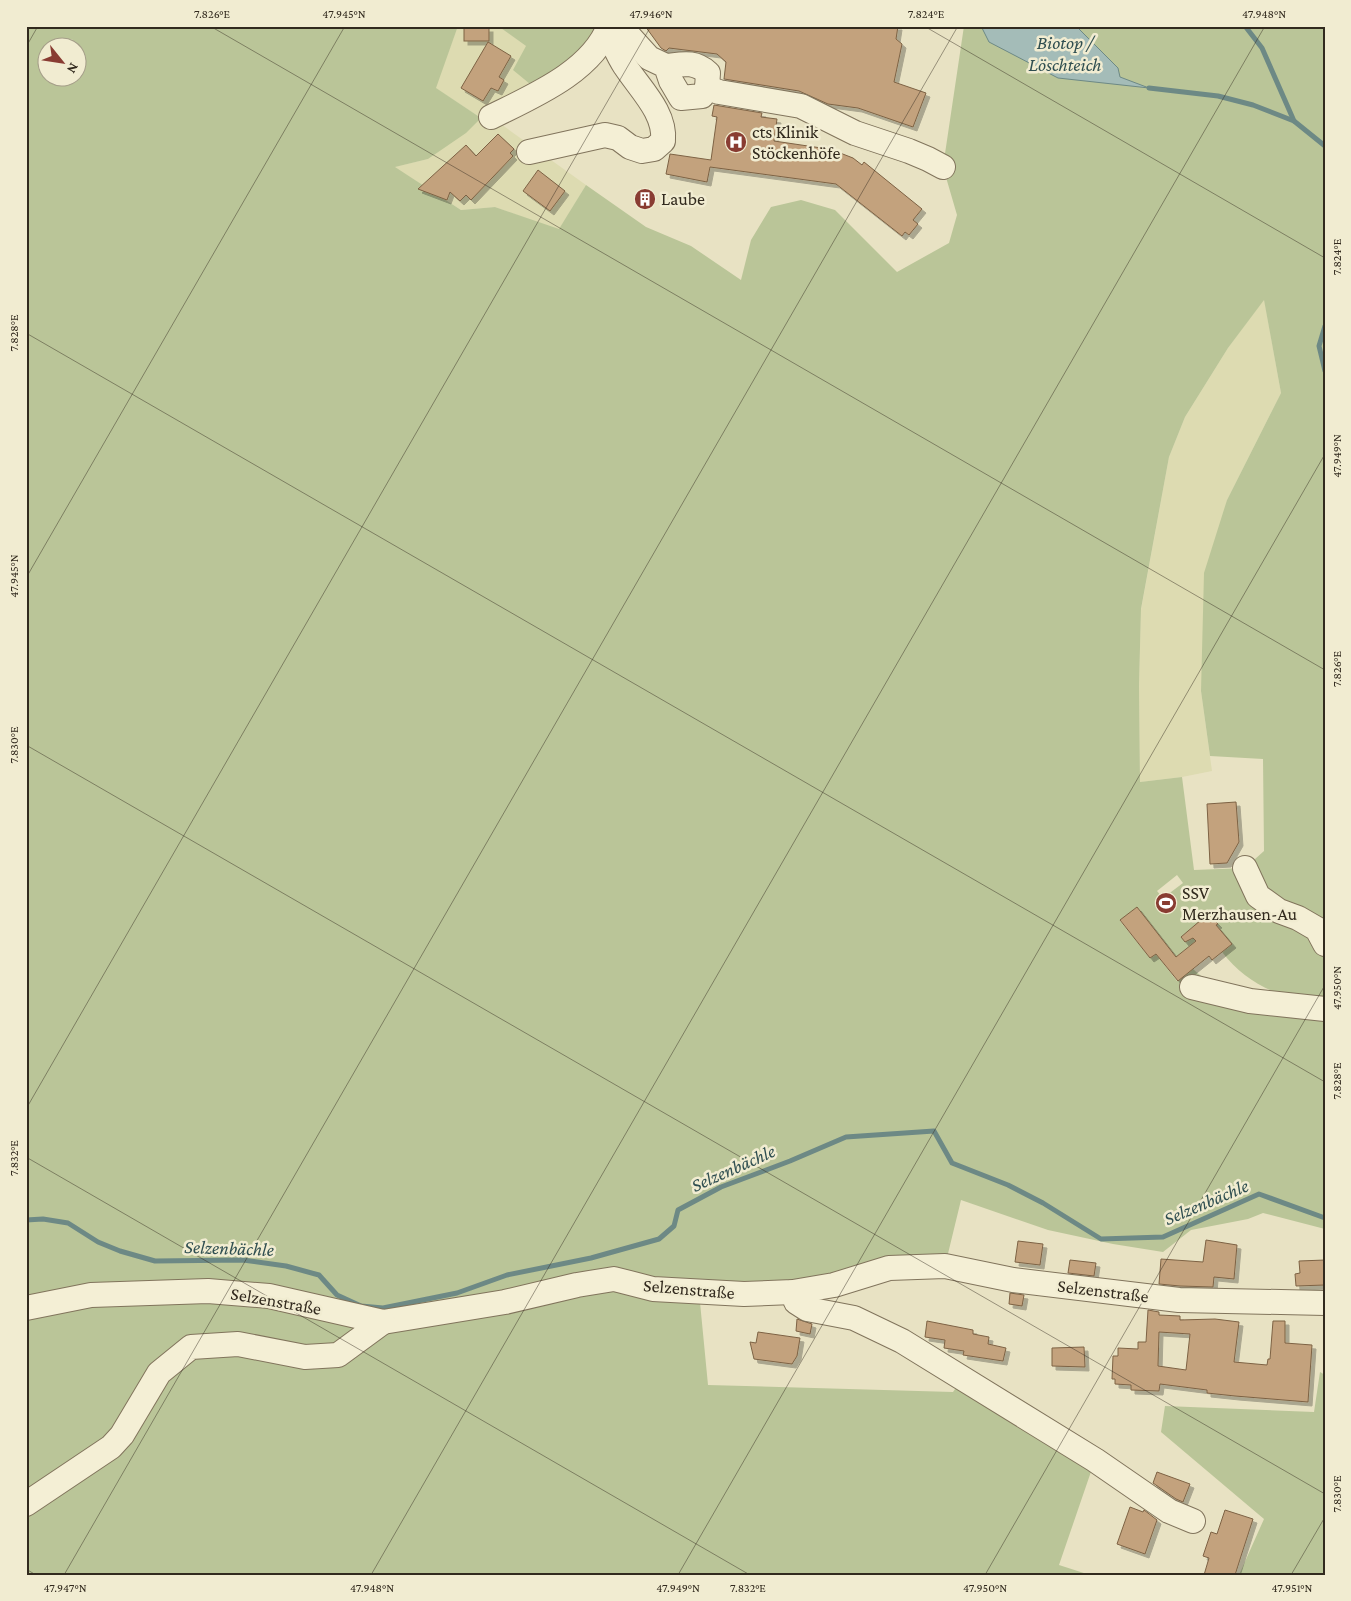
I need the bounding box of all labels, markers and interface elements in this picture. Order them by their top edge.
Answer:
text: 7.826°E [194,7,231,21]
text: 47.945°N [322,7,366,21]
text: 47.946°N [629,7,673,21]
text: 7.824°E [908,7,945,21]
text: 47.948°N [1242,7,1286,21]
water label: Biotop / Löschteich [1029,32,1101,75]
north arrow [38,38,88,88]
text: N [64,60,83,77]
place label: cts Klinik Stöckenhöfe [752,122,840,163]
hospital icon: cts Klinik Stöckenhöfe [724,130,748,154]
building icon: Laube [633,187,657,211]
place label: Laube [661,189,705,209]
text: 7.824°E [1330,238,1344,275]
text: 7.828°E [7,314,21,351]
text: 47.949°N [1330,434,1344,478]
text: 47.945°N [7,554,21,598]
text: 7.826°E [1330,650,1344,687]
text: 7.830°E [7,726,21,764]
place label: SSV Merzhausen-Au [1182,883,1298,924]
sports icon: SSV Merzhausen-Au [1154,891,1178,915]
text: 47.950°N [1330,966,1344,1010]
text: 7.828°E [1330,1062,1344,1099]
text: 7.832°E [7,1140,21,1176]
water label: Selzenbächle [688,1140,778,1196]
water label: Selzenbächle [1161,1175,1251,1229]
water label: Selzenbächle [184,1236,274,1260]
street label: Selzenstraße [642,1275,736,1303]
street label: Selzenstraße [1056,1275,1150,1307]
street label: Selzenstraße [229,1283,323,1319]
text: 7.830°E [1330,1475,1344,1513]
text: 47.947°N [43,1581,87,1595]
text: 47.948°N [350,1581,394,1595]
text: 47.949°N [656,1581,700,1595]
text: 7.832°E [730,1581,766,1595]
text: 47.950°N [963,1581,1007,1595]
text: 47.951°N [1272,1581,1313,1595]

